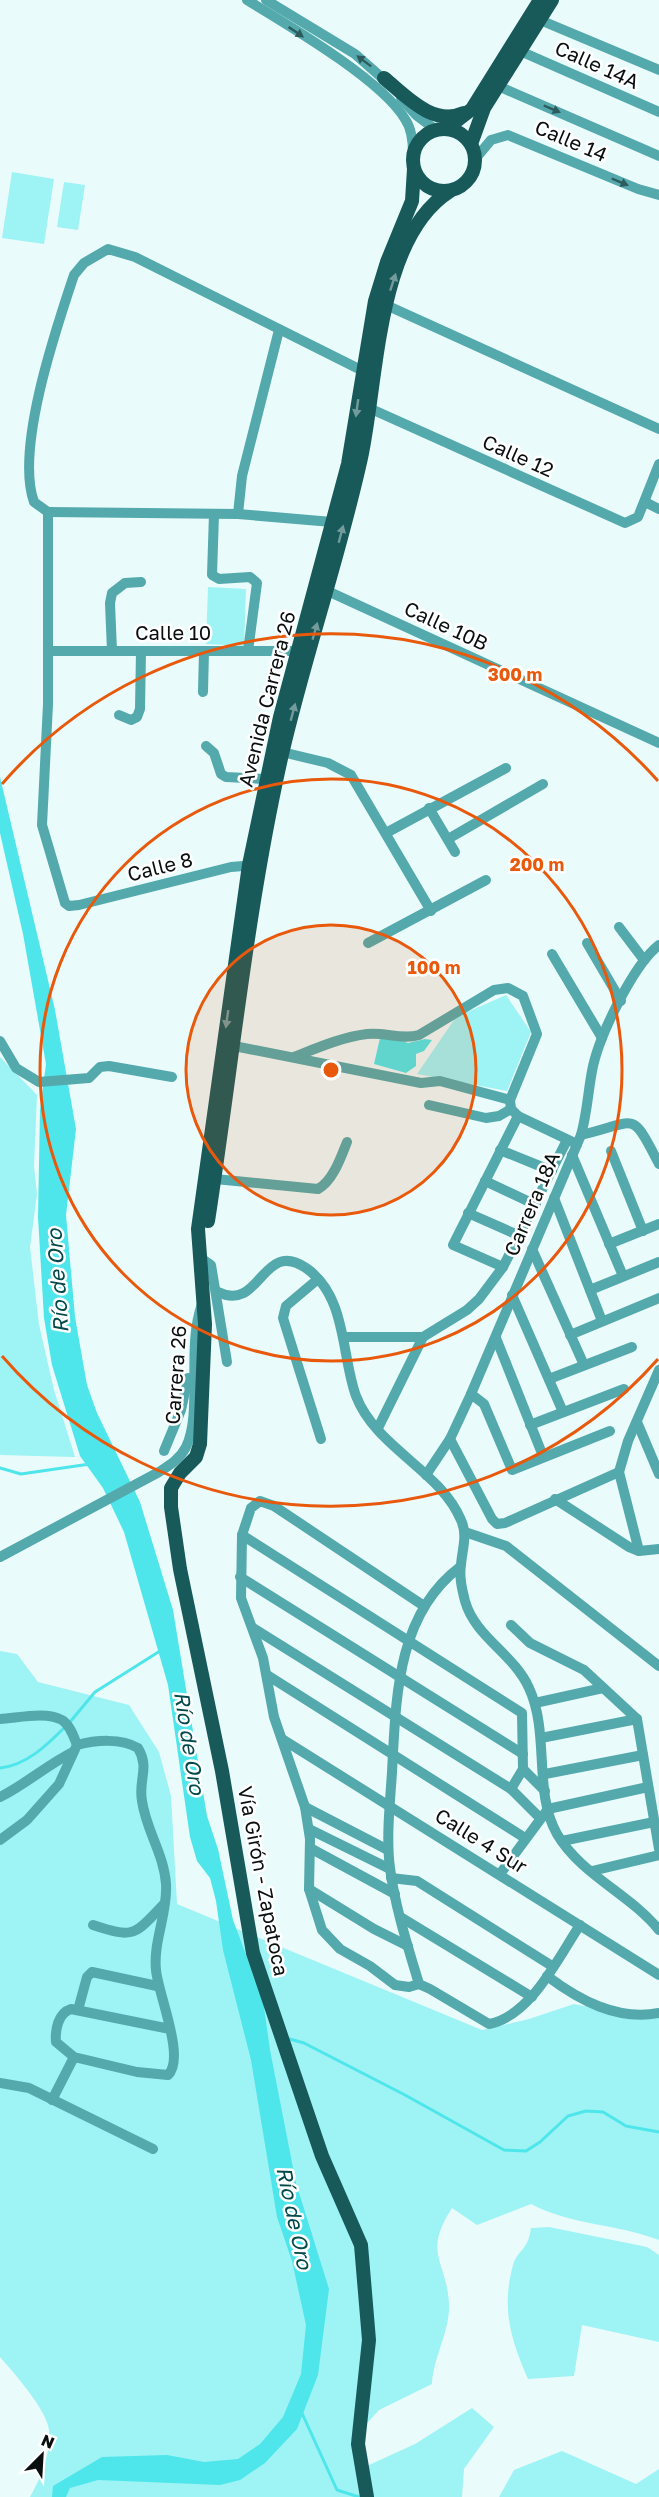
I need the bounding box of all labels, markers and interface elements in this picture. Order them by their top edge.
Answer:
one-way arrow [288,26,304,38]
street label: Calle 14A [552,35,643,93]
one-way arrow [356,55,372,67]
one-way arrow [543,105,560,114]
street label: Calle 14 [532,114,611,166]
one-way arrow [611,177,629,187]
one-way arrow [389,273,398,291]
one-way arrow [353,399,362,418]
street label: Calle 12 [479,429,558,481]
one-way arrow [337,525,346,543]
street label: Calle 10B [401,595,492,655]
street label: Avenida Carrera 26 [233,608,299,789]
street label: Calle 10 [135,620,211,644]
one-way arrow [311,622,320,640]
text: 300 m [488,663,542,685]
one-way arrow [289,703,298,721]
street label: Calle 8 [125,846,195,886]
text: 200 m [510,853,564,875]
text: 100 m [408,956,460,978]
one-way arrow [222,1010,231,1029]
centre of rings [321,1060,341,1080]
street label: Carrera 18A [498,1148,564,1259]
water label: Río de Oro [40,1227,74,1334]
street label: Carrera 26 [160,1324,190,1425]
water label: Río de Oro [169,1689,211,1798]
street label: Vía Girón - Zapatoca [234,1784,294,1978]
street label: Calle 4 Sur [431,1802,532,1878]
water label: Río de Oro [271,2164,319,2273]
north arrow [12,2425,72,2485]
text: N [38,2430,58,2453]

